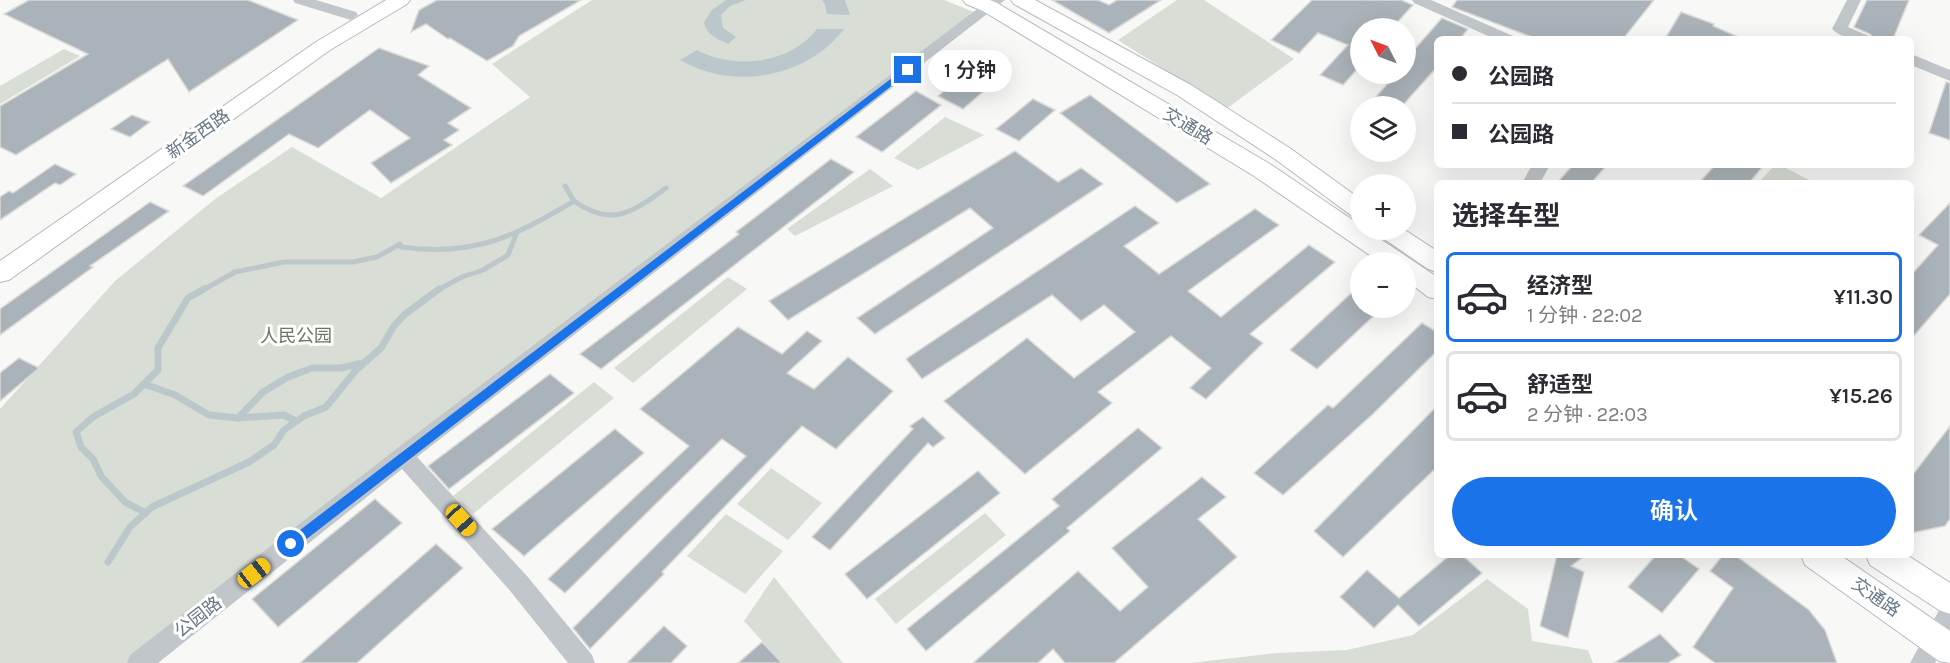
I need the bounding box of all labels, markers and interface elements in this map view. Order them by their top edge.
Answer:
north arrow [1350,18,1416,84]
map controls [1350,18,1416,318]
callout: 1 分钟 [929,49,1013,91]
route end [894,56,921,83]
text: 1 分钟 [944,59,996,82]
text: 公园路 [1488,64,1554,90]
button: layers [1350,96,1416,162]
street label: 交通路 [1159,103,1217,149]
street label: 新金西路 [162,104,234,164]
text: 公园路 [1488,122,1554,148]
button: + [1350,174,1416,240]
text: 选择车型 [1452,200,1560,232]
button: − [1350,252,1416,318]
icon: car [1455,270,1509,324]
text: 经济型 [1527,273,1593,299]
text: ¥11.30 [1833,284,1893,310]
text: 1 分钟 · 22:02 [1527,304,1643,327]
park label: 人民公园 [260,325,332,347]
icon: car [1455,369,1509,423]
text: 舒适型 [1527,372,1593,398]
text: ¥15.26 [1829,383,1893,409]
text: 2 分钟 · 22:03 [1527,403,1648,426]
button: 确认 [1452,477,1896,546]
car [442,501,480,539]
route start [277,530,304,557]
car [234,555,274,591]
street label: 交通路 [1848,573,1904,621]
street label: 公园路 [170,592,226,642]

